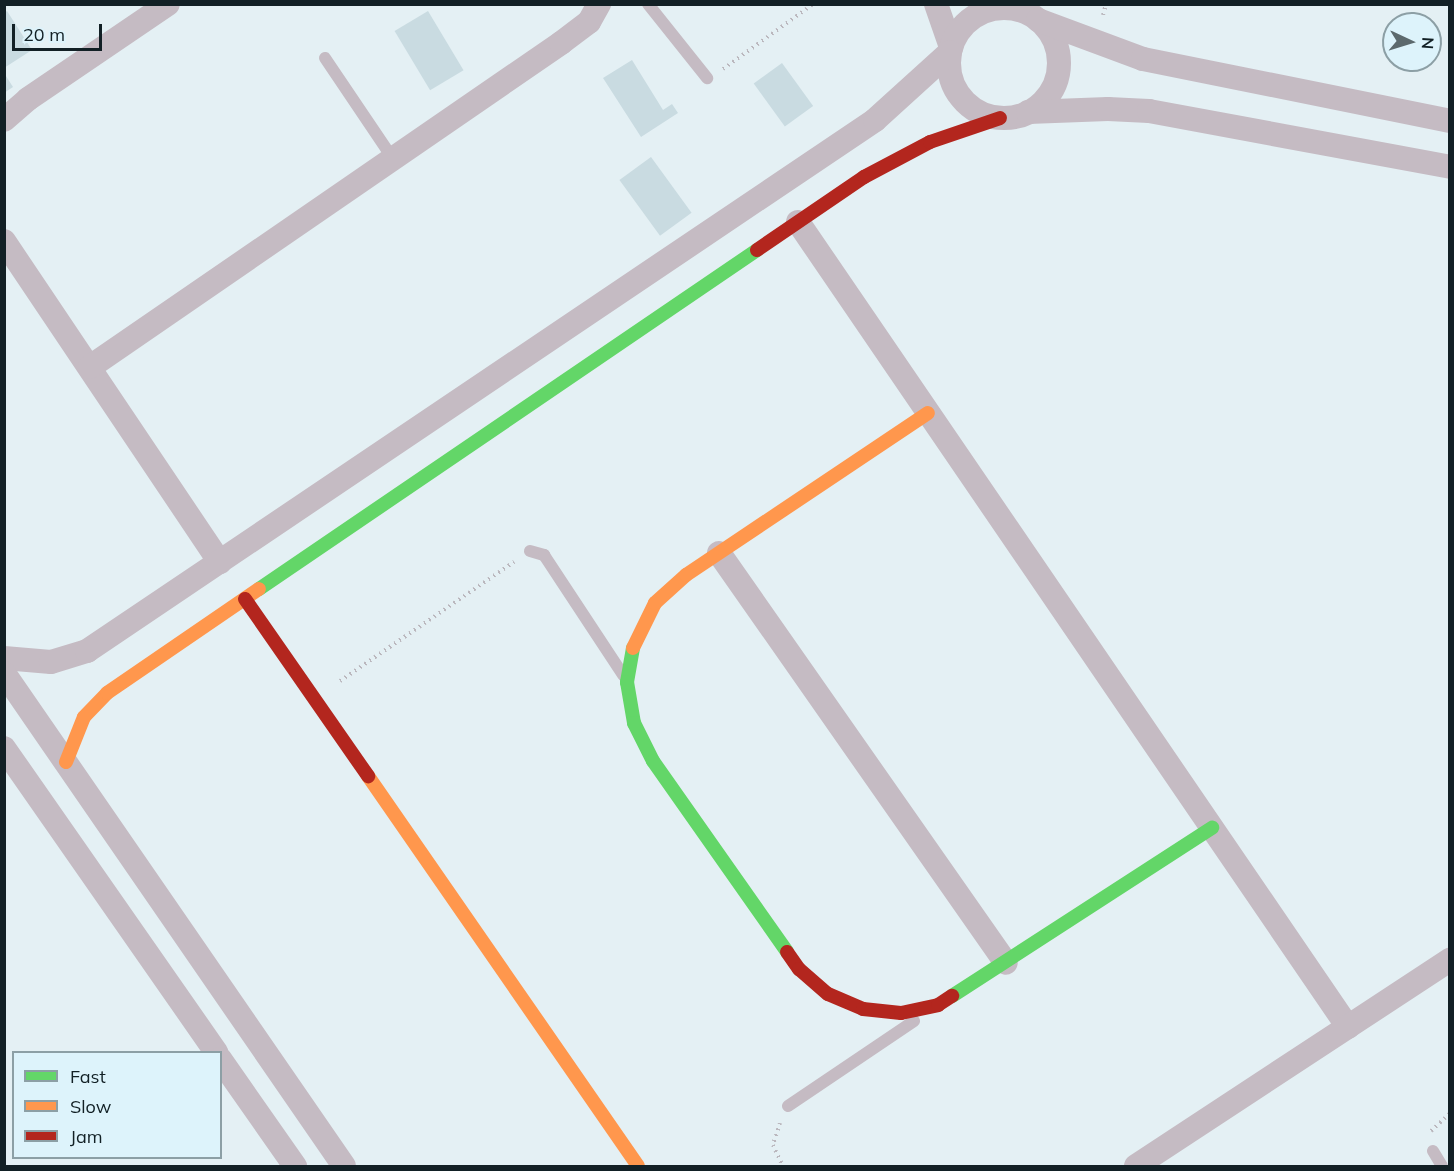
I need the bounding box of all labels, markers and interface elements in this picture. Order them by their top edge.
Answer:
scale bar [15,12,105,50]
north arrow [1382,12,1442,72]
text: 20 m [23,23,65,46]
text: N [1418,36,1438,50]
legend [12,1051,222,1159]
text: Fast [70,1065,106,1088]
text: Slow [70,1095,111,1118]
text: Jam [70,1125,103,1148]

